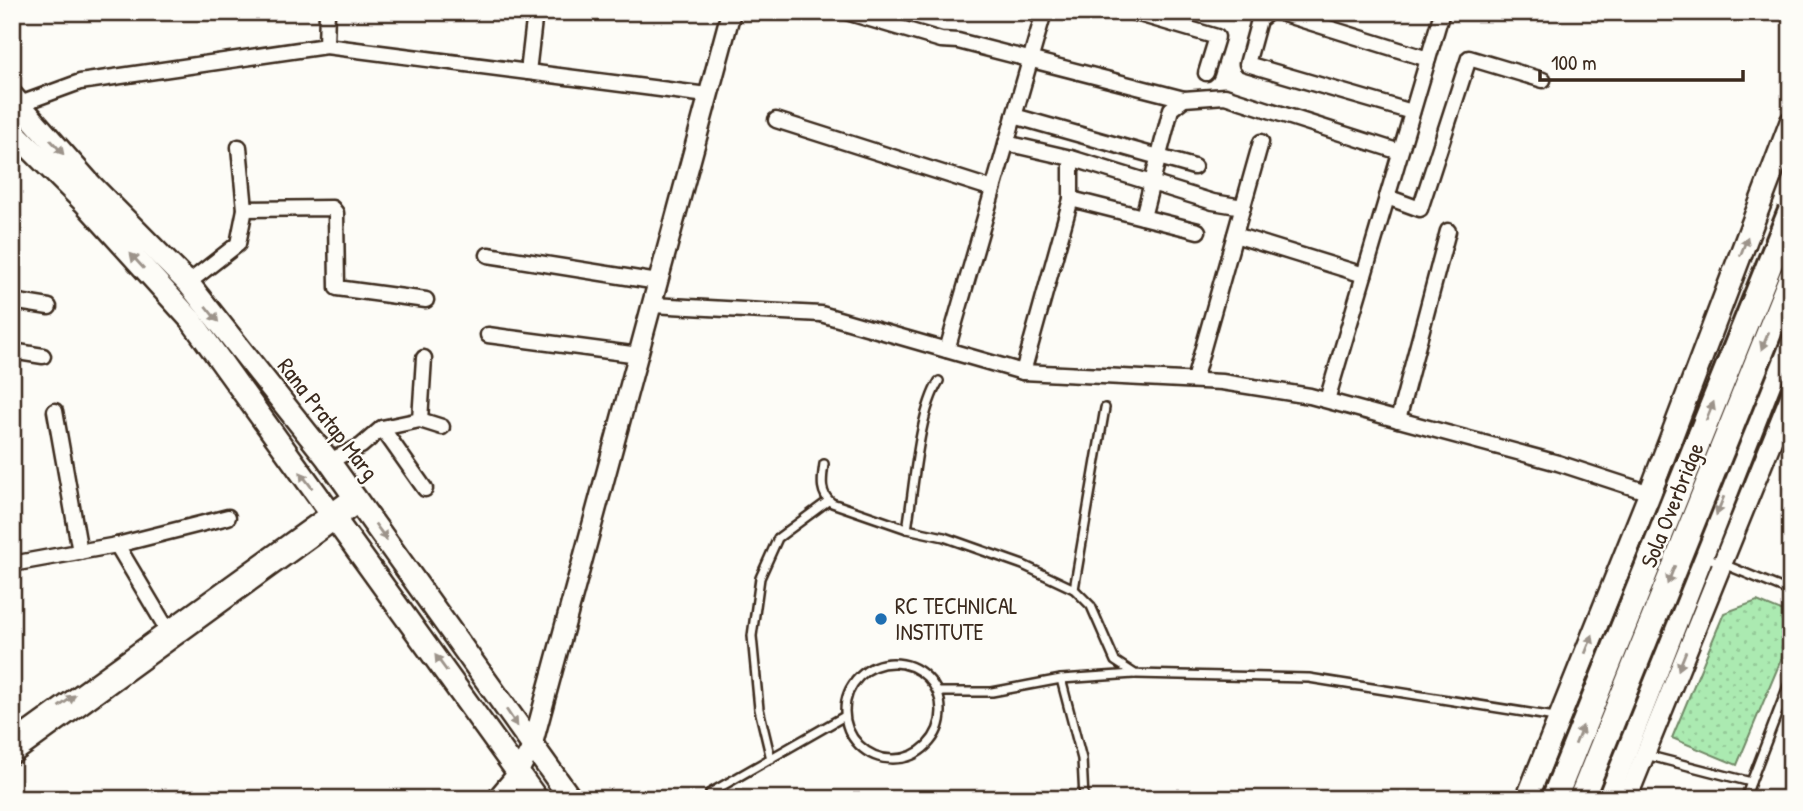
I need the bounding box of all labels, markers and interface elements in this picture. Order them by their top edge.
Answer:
scale bar [1540,38,1744,82]
text: 100 m [1551,48,1597,77]
one-way arrow [49,138,65,156]
one-way arrow [1738,235,1749,256]
one-way arrow [130,253,145,270]
one-way arrow [204,304,219,322]
one-way arrow [1760,331,1771,352]
street label: Rana Pratap Marg [271,351,386,486]
one-way arrow [1705,400,1716,421]
street label: Sola Overbridge [1632,438,1711,572]
one-way arrow [299,471,314,489]
one-way arrow [1714,496,1725,517]
one-way arrow [374,523,388,541]
one-way arrow [1666,565,1677,586]
place label: RC TECHNICAL INSTITUTE [895,590,1018,647]
marker: RC TECHNICAL INSTITUTE [873,611,889,627]
one-way arrow [1584,634,1595,655]
one-way arrow [1677,651,1688,672]
one-way arrow [435,654,449,672]
one-way arrow [58,694,76,708]
one-way arrow [505,709,519,727]
one-way arrow [1574,725,1585,746]

